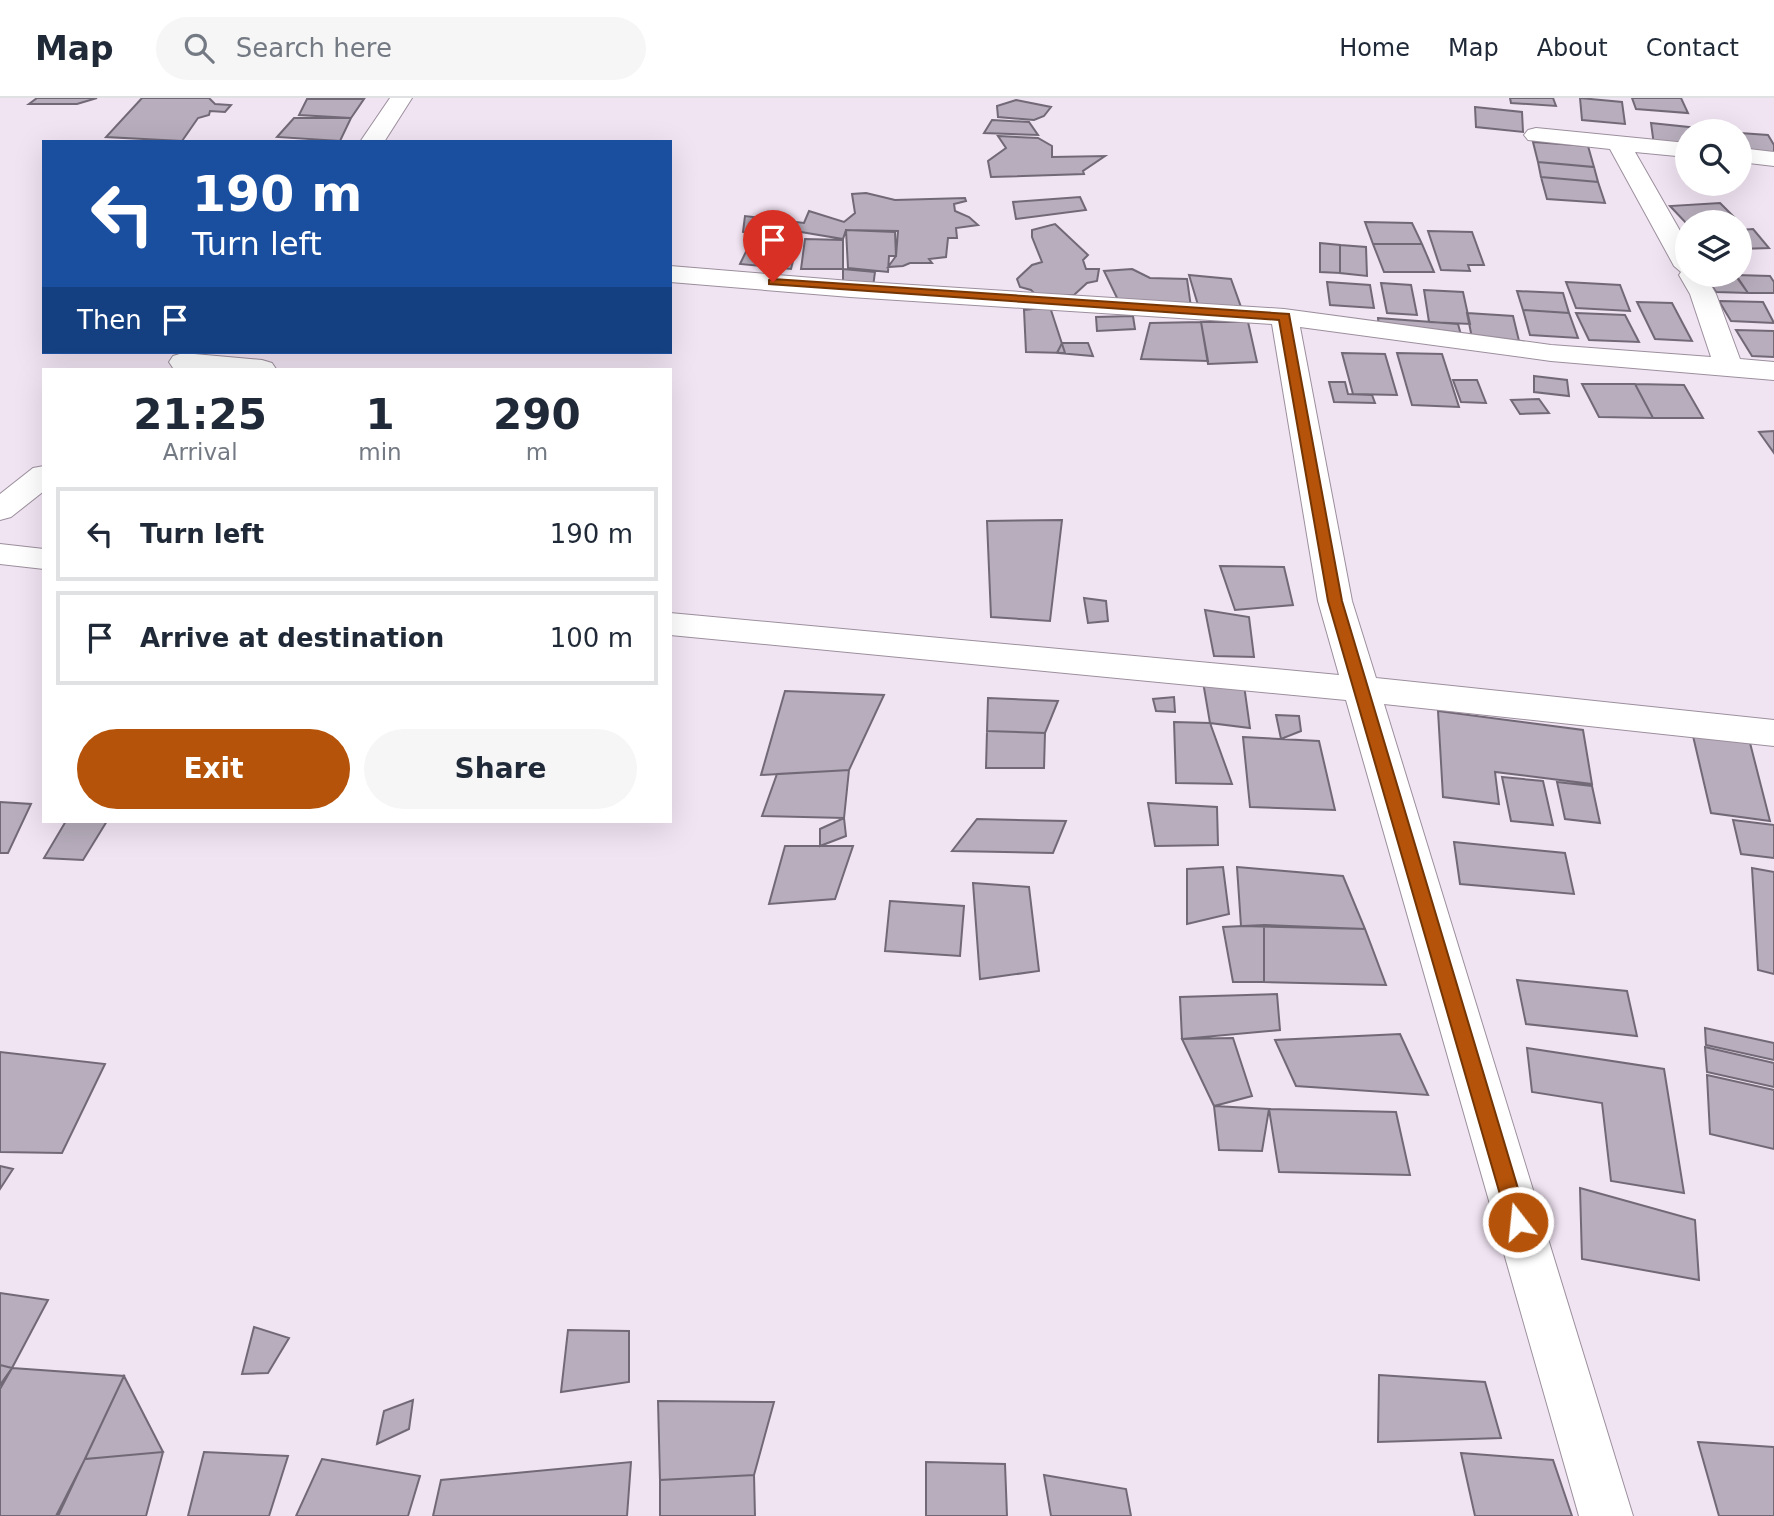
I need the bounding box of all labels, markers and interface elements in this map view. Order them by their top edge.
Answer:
search box [156,17,646,80]
text: Map [35,29,114,68]
icon: search [180,29,218,67]
text: Search here [236,33,392,63]
text: Home [1339,34,1410,62]
text: Map [1448,34,1499,62]
text: About [1537,34,1608,62]
text: Contact [1646,34,1739,62]
map controls [1675,119,1752,287]
button: search [1675,119,1752,196]
text: 190 m [192,166,362,223]
icon: left [77,168,168,259]
pin [743,210,803,282]
button: layers [1675,210,1752,287]
icon: arrive [754,221,792,259]
text: Turn left [192,225,322,263]
icon: arrive [156,301,194,339]
text: Then [77,305,142,335]
text: 21:25 [133,390,267,439]
text: 1 [365,390,395,439]
text: 290 [493,390,581,439]
text: Arrival [163,439,238,465]
text: min [358,439,402,465]
text: m [526,439,548,465]
icon: left [81,515,119,553]
text: Turn left [140,519,264,549]
text: 190 m [550,519,633,549]
icon: arrive [81,619,119,657]
text: Arrive at destination [140,623,444,653]
text: 100 m [550,623,633,653]
button: Exit [77,729,350,809]
button: Share [364,729,637,809]
position arrow [1481,1185,1555,1259]

